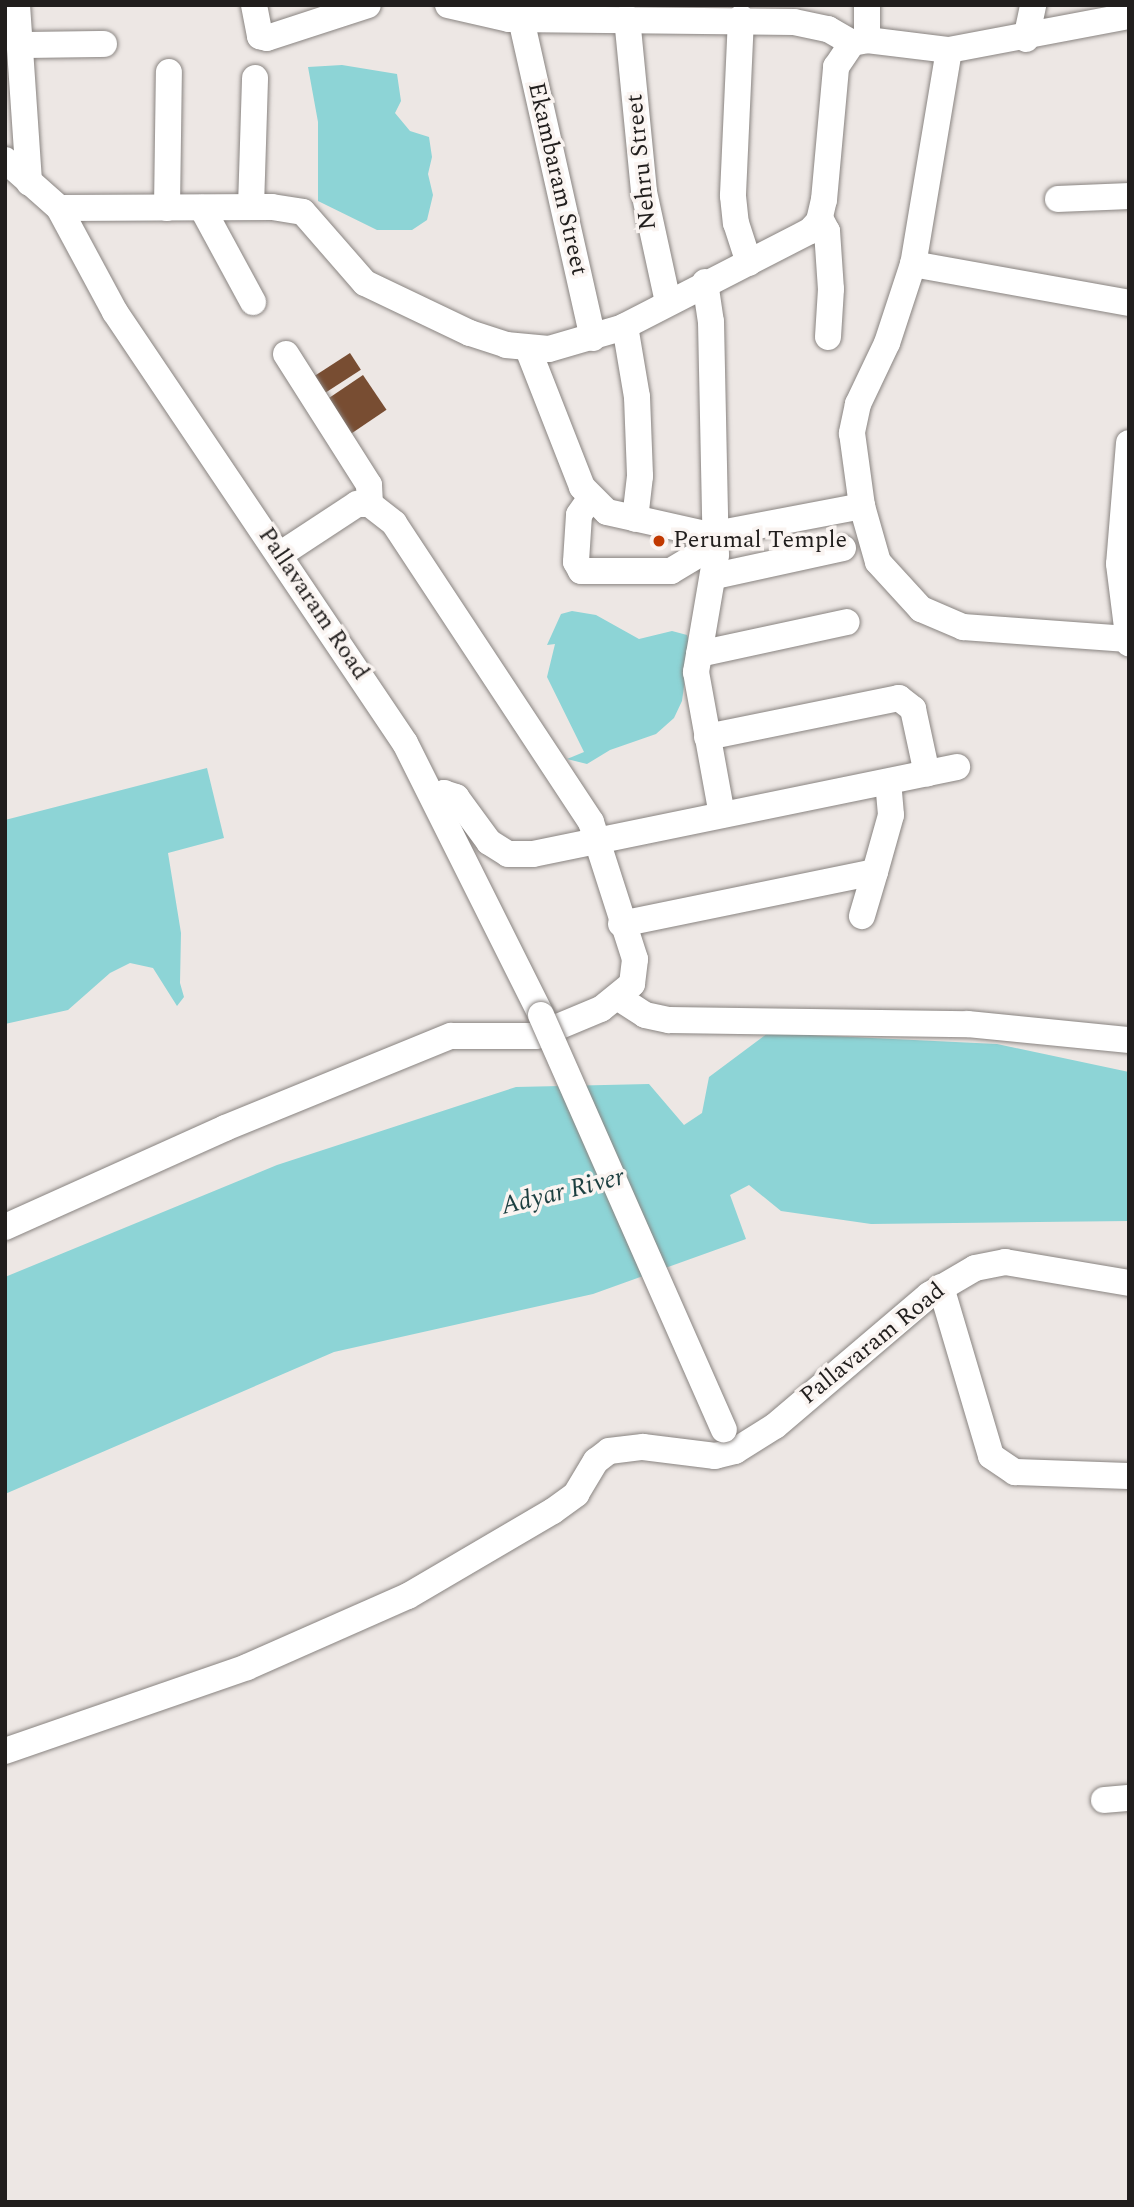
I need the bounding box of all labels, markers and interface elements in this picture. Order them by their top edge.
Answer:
street label: Ekambaram Street [521,80,593,278]
street label: Nehru Street [621,93,663,231]
street label: Pallavaram Road [251,522,375,686]
place label: Perumal Temple [673,527,847,555]
marker: Perumal Temple [651,533,667,549]
water label: Adyar River [498,1162,628,1222]
street label: Pallavaram Road [795,1277,951,1411]

